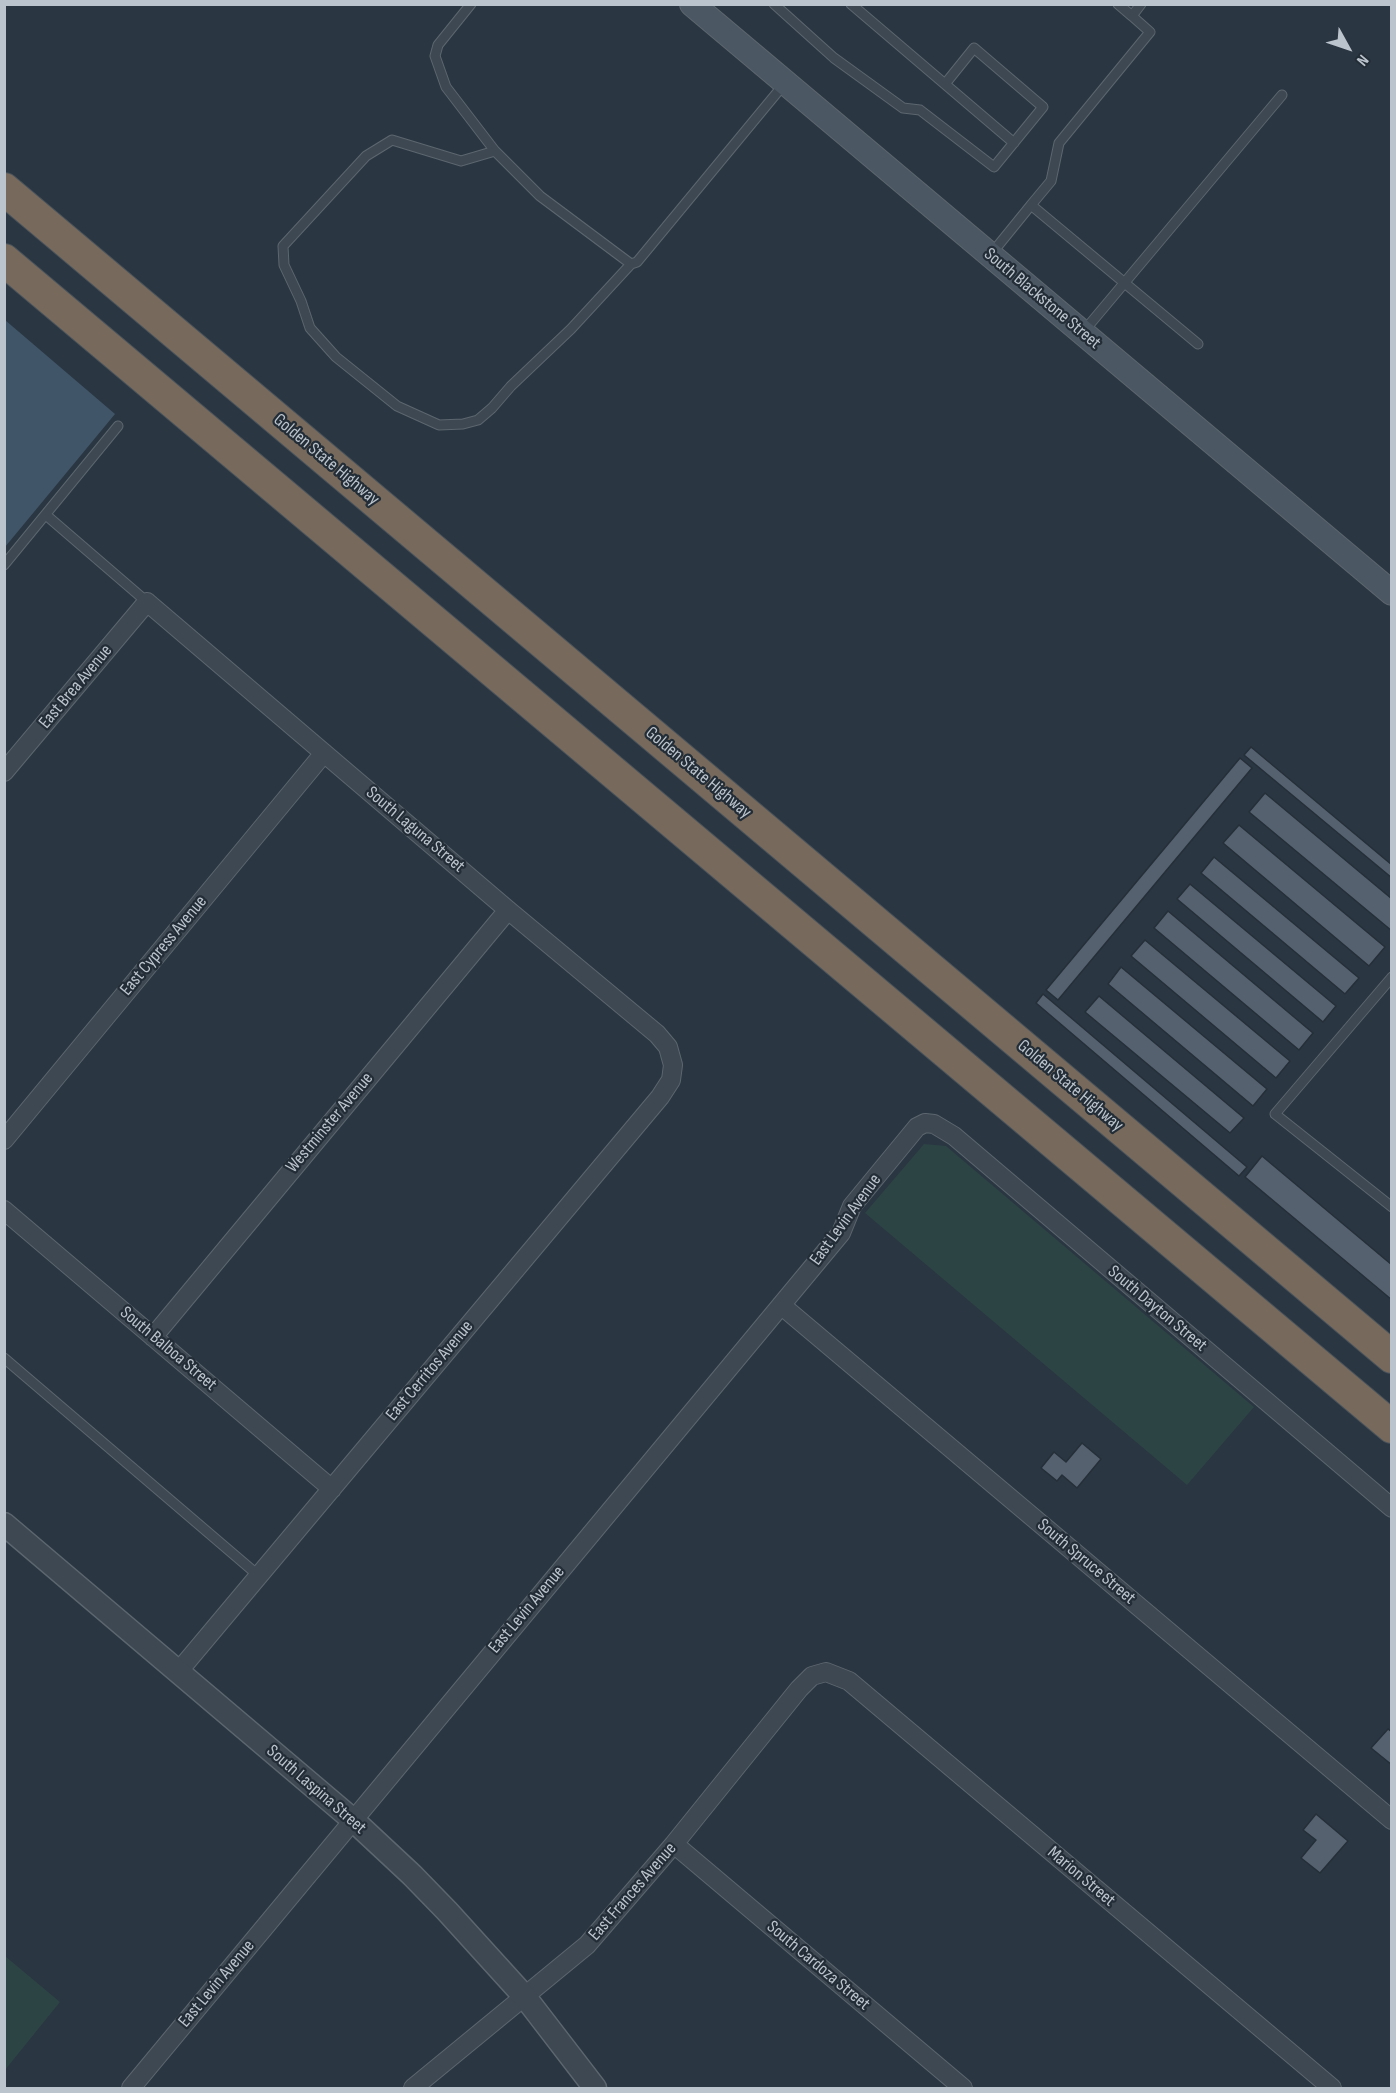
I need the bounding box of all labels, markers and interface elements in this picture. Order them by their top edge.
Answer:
north arrow [1318,18,1378,78]
text: N [1352,51,1372,69]
street label: South Blackstone Street [979,244,1105,354]
street label: Golden State Highway [269,409,383,511]
street label: East Brea Avenue [35,641,117,733]
street label: Golden State Highway [641,722,755,824]
street label: South Laguna Street [361,782,469,878]
street label: East Cypress Avenue [116,892,212,1000]
street label: Golden State Highway [1013,1035,1127,1137]
street label: Westminster Avenue [282,1068,378,1178]
street label: East Levin Avenue [806,1170,886,1270]
street label: South Dayton Street [1103,1261,1211,1357]
street label: South Balboa Street [115,1302,221,1396]
street label: East Cerritos Avenue [382,1316,478,1426]
street label: South Spruce Street [1032,1515,1140,1609]
street label: East Levin Avenue [484,1562,570,1658]
street label: South Laspina Street [262,1741,370,1839]
street label: East Frances Avenue [585,1839,681,1945]
street label: Marion Street [1043,1842,1119,1912]
street label: South Cardoza Street [762,1917,874,2015]
street label: East Levin Avenue [174,1936,260,2032]

